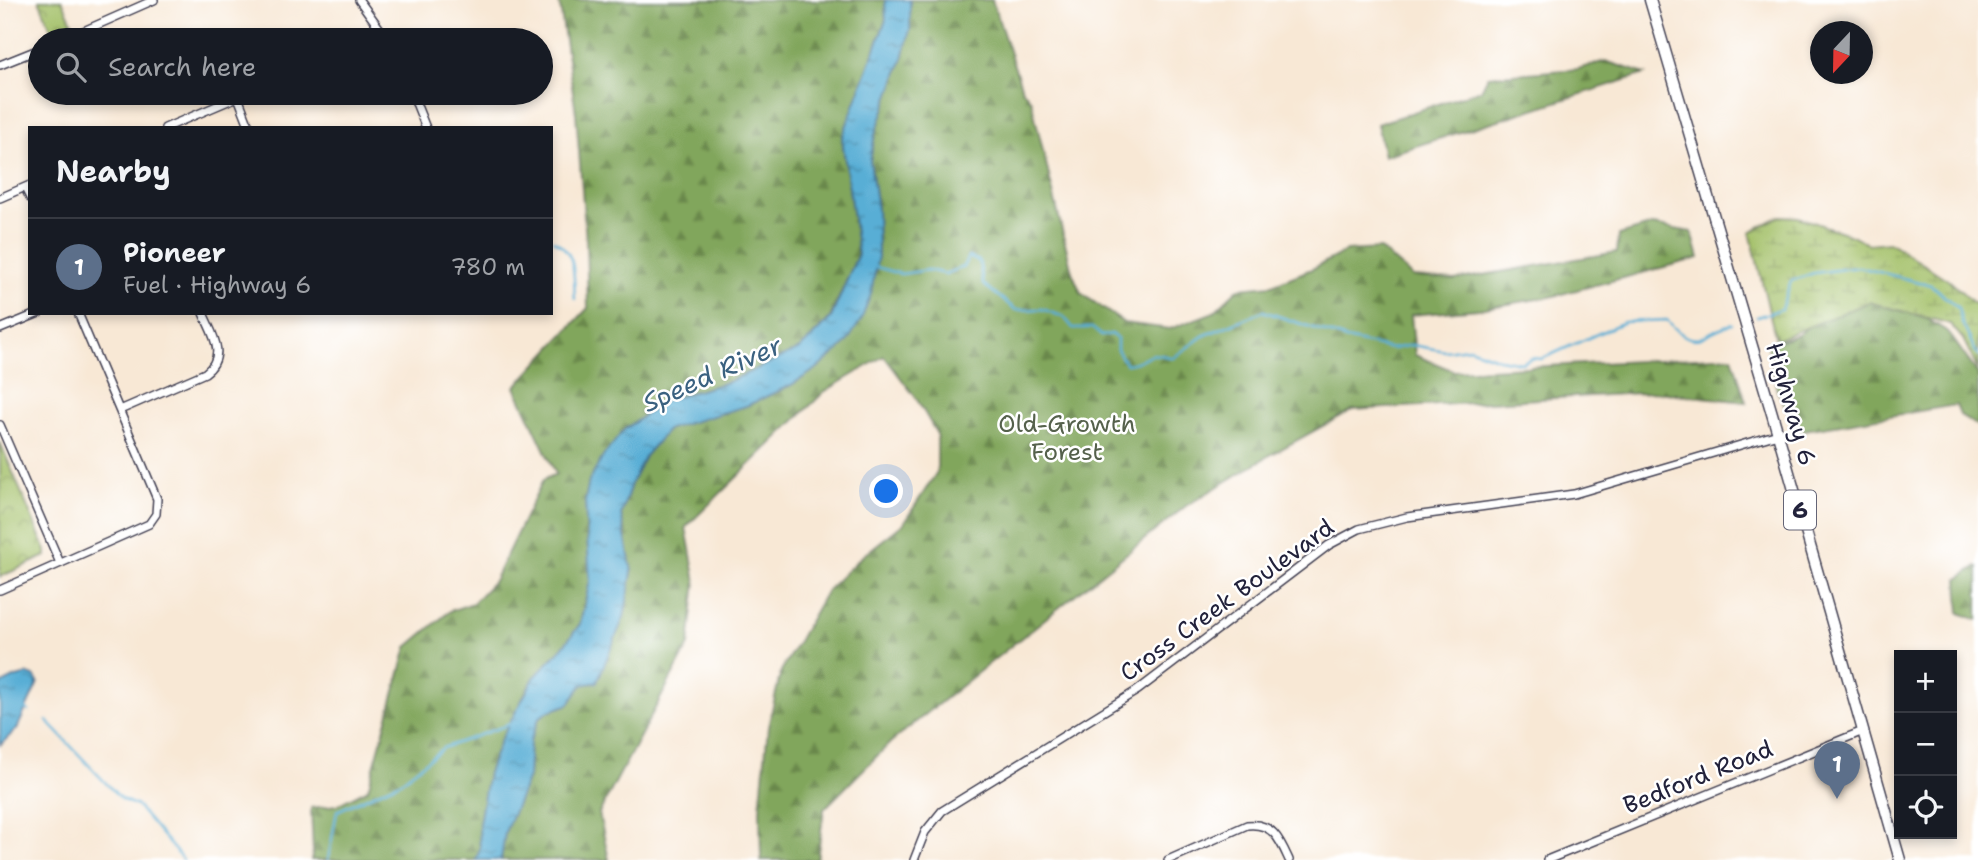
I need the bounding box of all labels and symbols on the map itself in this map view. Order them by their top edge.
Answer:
north arrow [1810,21,1873,84]
water label: Speed River [636,327,788,420]
street label: Highway 6 [1758,339,1824,469]
park label: Old-Growth Forest [998,408,1136,468]
your location [869,474,903,508]
road number: 6 [1784,490,1816,530]
street label: Cross Creek Boulevard [1113,511,1341,689]
street label: Bedford Road [1619,732,1777,822]
pin: 1 [1814,741,1860,799]

